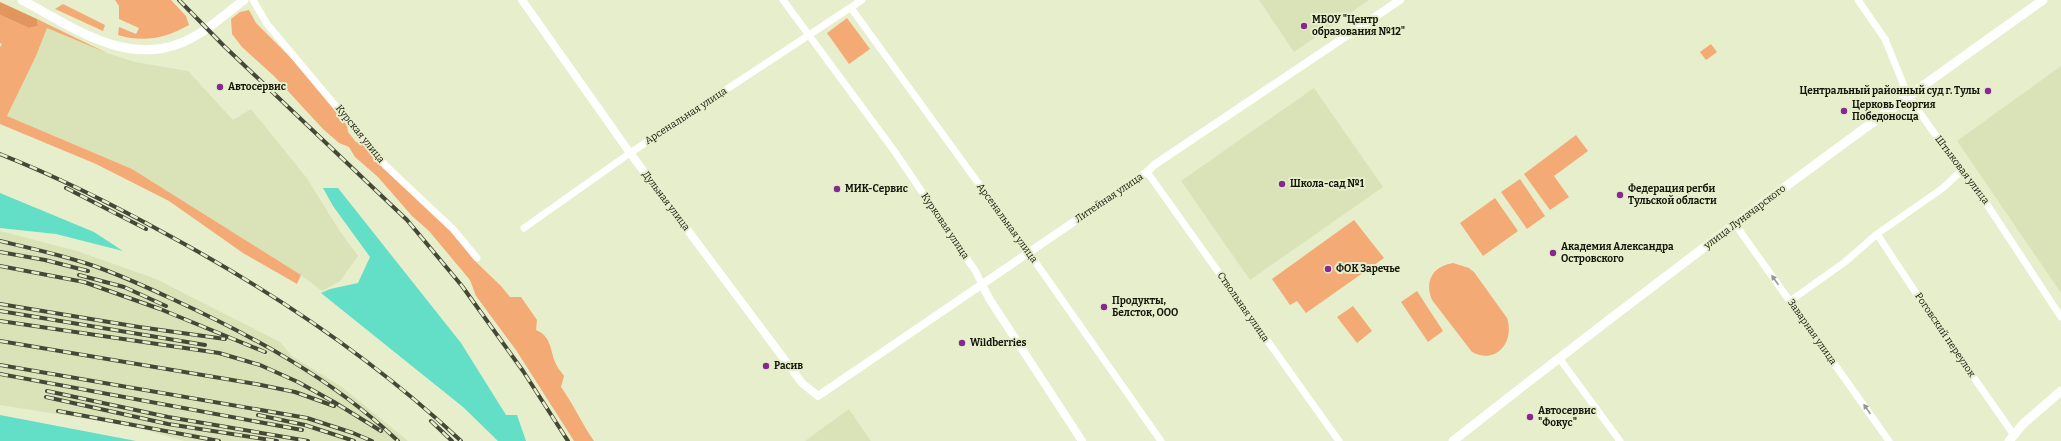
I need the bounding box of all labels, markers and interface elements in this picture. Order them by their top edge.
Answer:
place label: МБОУ "Центр образования №12" [1312,14,1405,38]
marker: МБОУ "Центр образования №12" [1299,21,1309,31]
place label: Автосервис [228,81,286,93]
marker: Автосервис [215,82,225,92]
street label: Арсенальная улица [643,85,730,147]
place label: Центральный районный суд г. Тулы [1799,85,1980,97]
marker: Центральный районный суд г. Тулы [1983,86,1993,96]
place label: Церковь Георгия Победоносца [1852,99,1936,123]
street label: Курская улица [333,103,387,166]
marker: Церковь Георгия Победоносца [1839,106,1849,116]
street label: Штыковая улица [1932,133,1992,207]
street label: Дульная улица [640,169,693,234]
street label: Литейная улица [1073,170,1146,225]
place label: Школа-сад №1 [1290,178,1365,190]
marker: Школа-сад №1 [1277,179,1287,189]
street label: Арсенальная улица [974,181,1040,266]
street label: улица Луначарского [1701,182,1788,252]
place label: МИК-Сервис [845,183,908,195]
place label: Федерация регби Тульской области [1628,183,1717,207]
marker: МИК-Сервис [832,184,842,194]
marker: Федерация регби Тульской области [1615,190,1625,200]
street label: Курковая улица [918,191,972,262]
place label: Академия Александра Островского [1561,241,1674,265]
marker: Академия Александра Островского [1548,248,1558,258]
place label: ФОК Заречье [1336,263,1401,275]
marker: ФОК Заречье [1323,264,1333,274]
street label: Ствольная улица [1214,270,1272,345]
one-way arrow [1771,275,1779,286]
street label: Роговский переулок [1912,291,1978,380]
place label: Продукты, Белсток, ООО [1112,295,1178,319]
street label: Заварная улица [1785,297,1839,367]
marker: Продукты, Белсток, ООО [1099,302,1109,312]
place label: Wildberries [970,337,1026,349]
marker: Wildberries [957,338,967,348]
place label: Расив [774,360,803,372]
marker: Расив [761,361,771,371]
one-way arrow [1863,404,1871,414]
place label: Автосервис "Фокус" [1538,405,1596,429]
marker: Автосервис "Фокус" [1525,412,1535,422]

